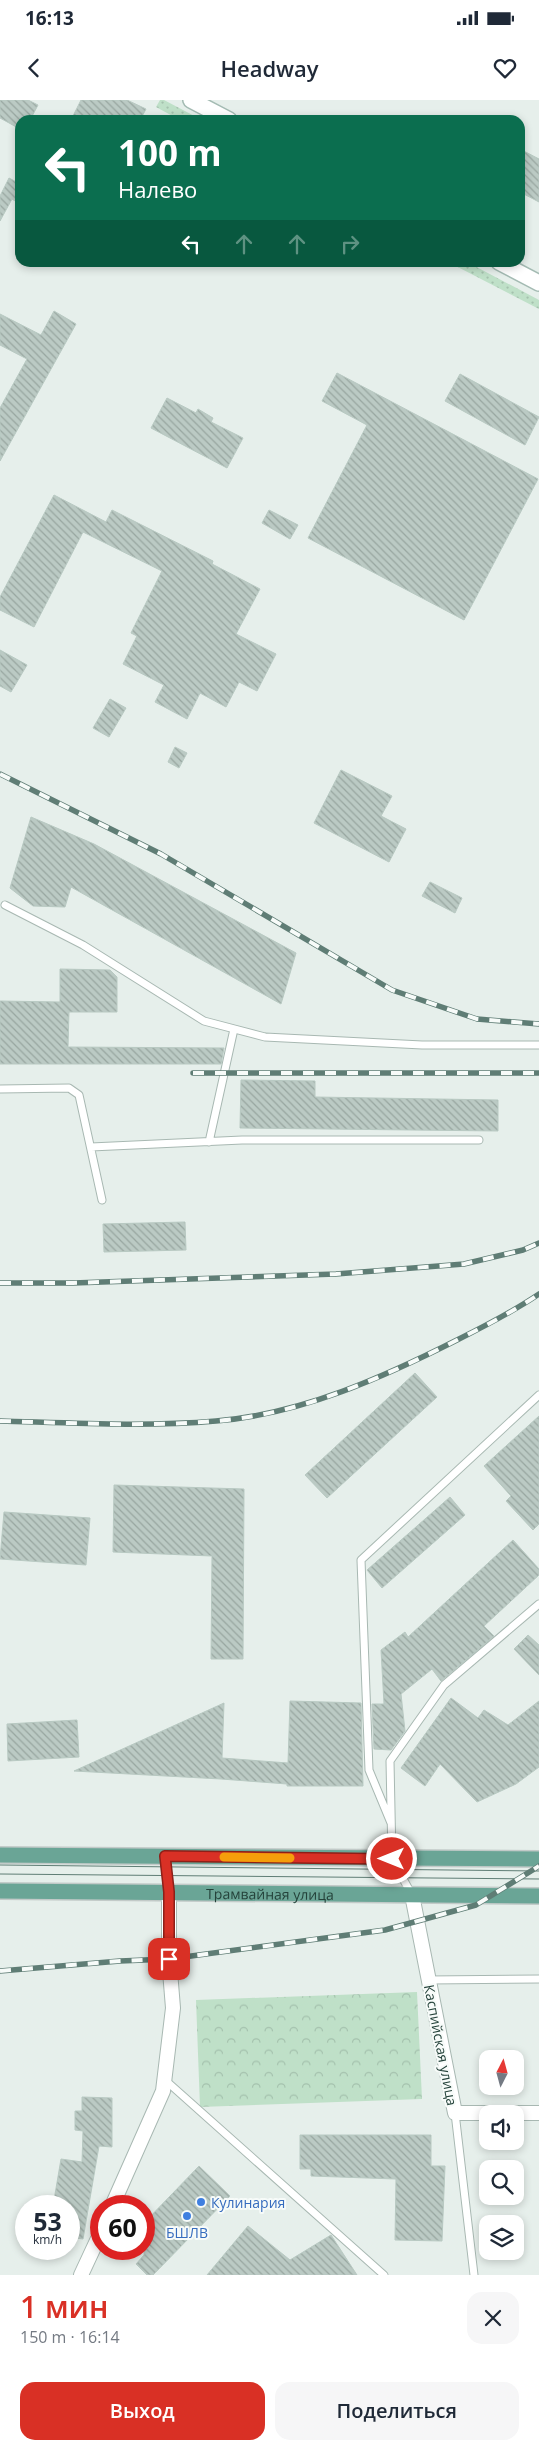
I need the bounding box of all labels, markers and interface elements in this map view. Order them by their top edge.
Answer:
text: 16:13 [25,5,74,31]
text: Headway [220,53,319,83]
icon: back [20,54,48,82]
icon: heart [491,54,519,82]
text: 100 m [118,129,222,176]
icon: left [35,135,100,200]
text: Налево [118,174,197,204]
icon: left [177,230,205,258]
icon: ahead [230,230,258,258]
icon: ahead [283,230,311,258]
icon: right [336,230,364,258]
position arrow [365,1832,417,1884]
street label: Трамвайная улица [206,1883,334,1904]
pin [148,1938,190,1980]
icon: arrive [155,1945,183,1973]
street label: Каспийская улица [420,1983,462,2107]
north arrow [479,2050,524,2095]
map controls [479,2050,524,2260]
button: sound [479,2105,524,2150]
button: search [479,2160,524,2205]
place label: Кулинария [211,2193,285,2212]
speed limit sign: 60 [90,2195,155,2260]
marker: Кулинария [195,2196,207,2208]
text: 53 [33,2204,62,2238]
marker: БШЛВ [181,2210,193,2222]
button: layers [479,2215,524,2260]
place label: БШЛВ [166,2223,208,2242]
text: km/h [33,2231,62,2248]
text: 1 мин [20,2286,108,2327]
button: close [467,2292,519,2344]
text: 150 m · 16:14 [20,2326,120,2348]
button: Выход [20,2382,265,2440]
button: Поделиться [275,2382,519,2440]

